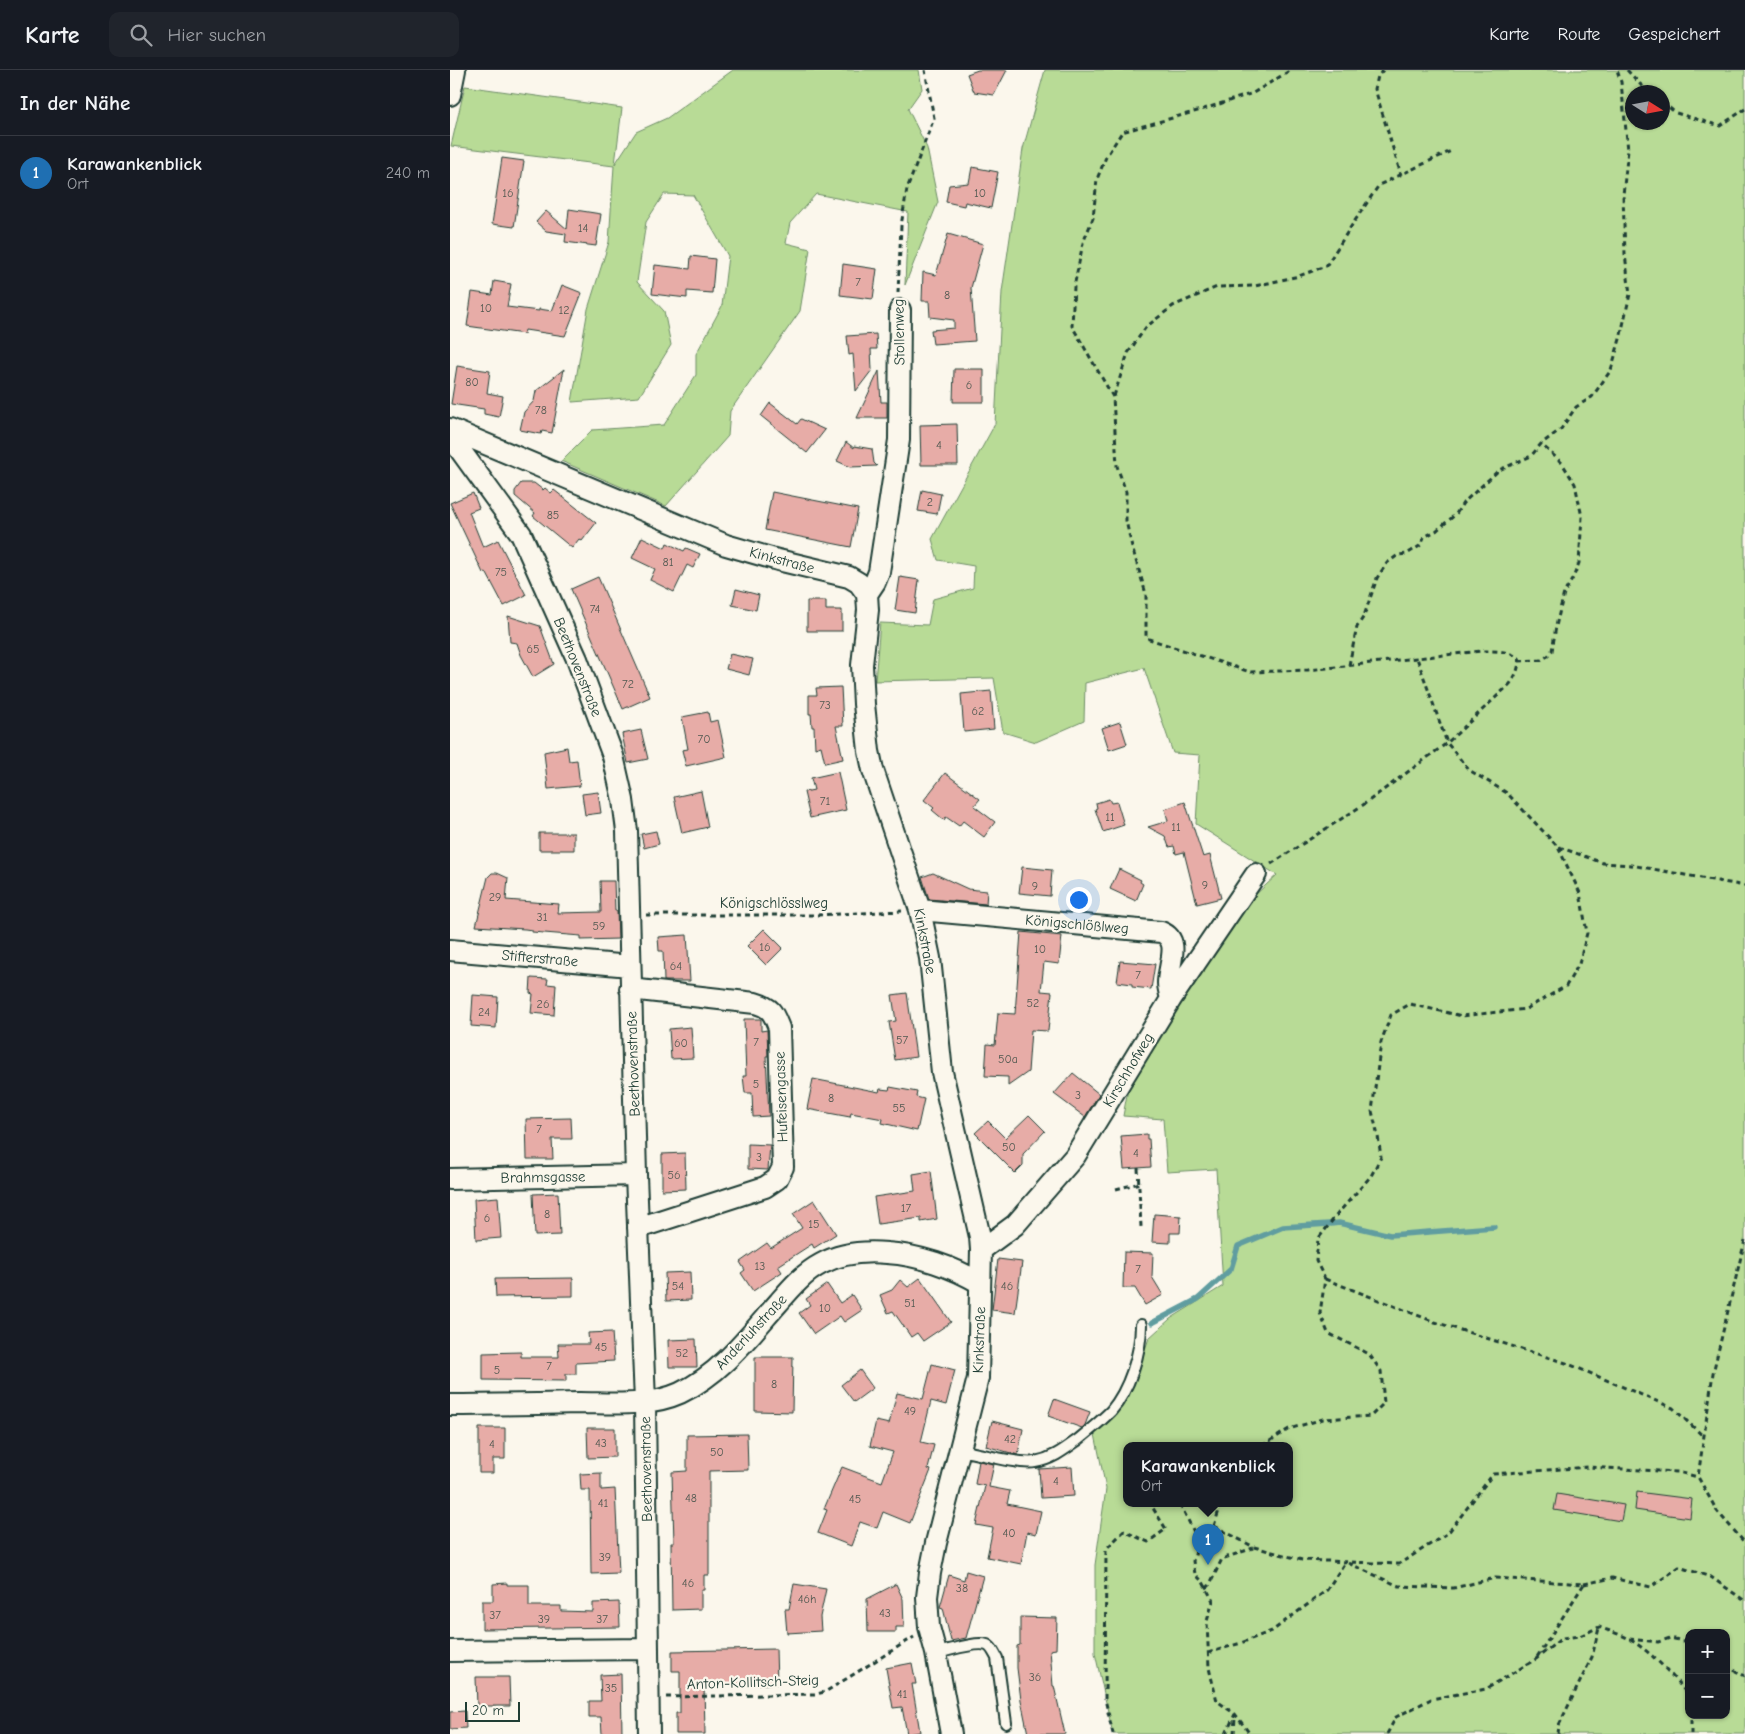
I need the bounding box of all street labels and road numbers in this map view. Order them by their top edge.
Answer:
street label: Stollenweg [889,299,909,365]
street label: Kinkstraße [747,543,817,577]
street label: Beethovenstraße [550,615,606,720]
street label: Königschlösslweg [720,894,828,912]
street label: Kinkstraße [910,907,940,976]
street label: Königschlößlweg [1024,911,1130,937]
street label: Stifterstraße [501,946,580,970]
street label: Beethovenstraße [622,1010,644,1117]
street label: Kirschhofweg [1099,1030,1157,1110]
street label: Hufeisengasse [770,1051,792,1143]
street label: Brahmsgasse [500,1167,586,1187]
street label: Anderluhstraße [711,1290,791,1374]
street label: Kinkstraße [969,1306,989,1374]
street label: Beethovenstraße [636,1416,656,1522]
street label: Anton-Kollitsch-Steig [687,1671,819,1693]

